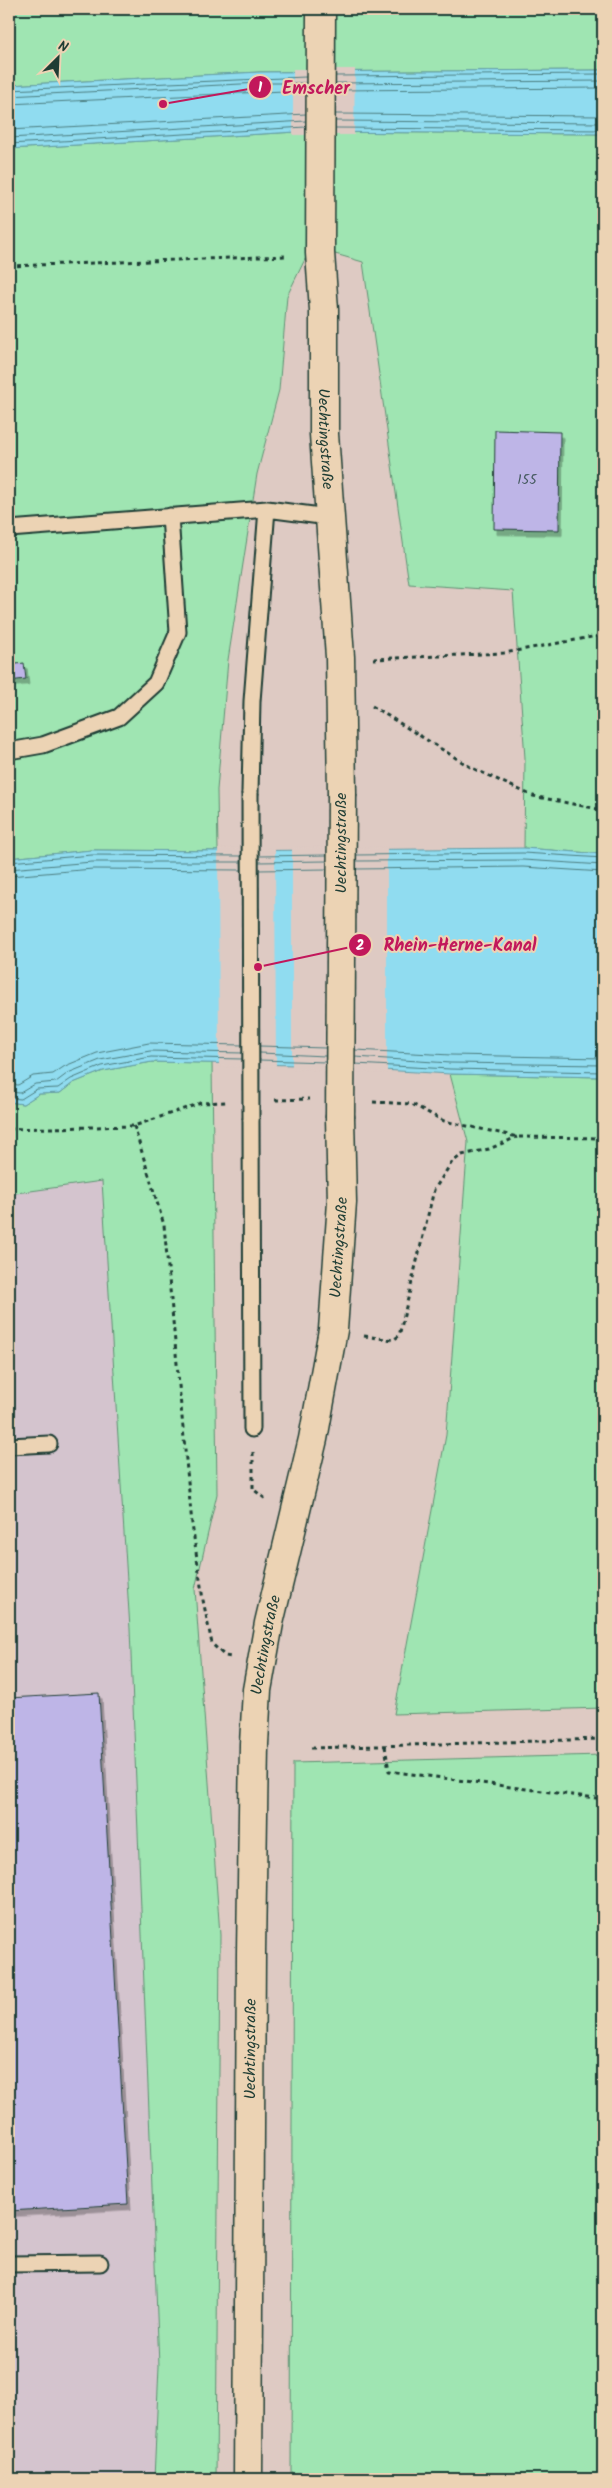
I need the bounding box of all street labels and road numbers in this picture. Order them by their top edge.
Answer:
street label: Uechtingstraße [311,388,340,490]
street label: Uechtingstraße [329,793,354,893]
street label: Uechtingstraße [323,1197,355,1299]
street label: Uechtingstraße [244,1593,288,1697]
street label: Uechtingstraße [238,1998,263,2100]

